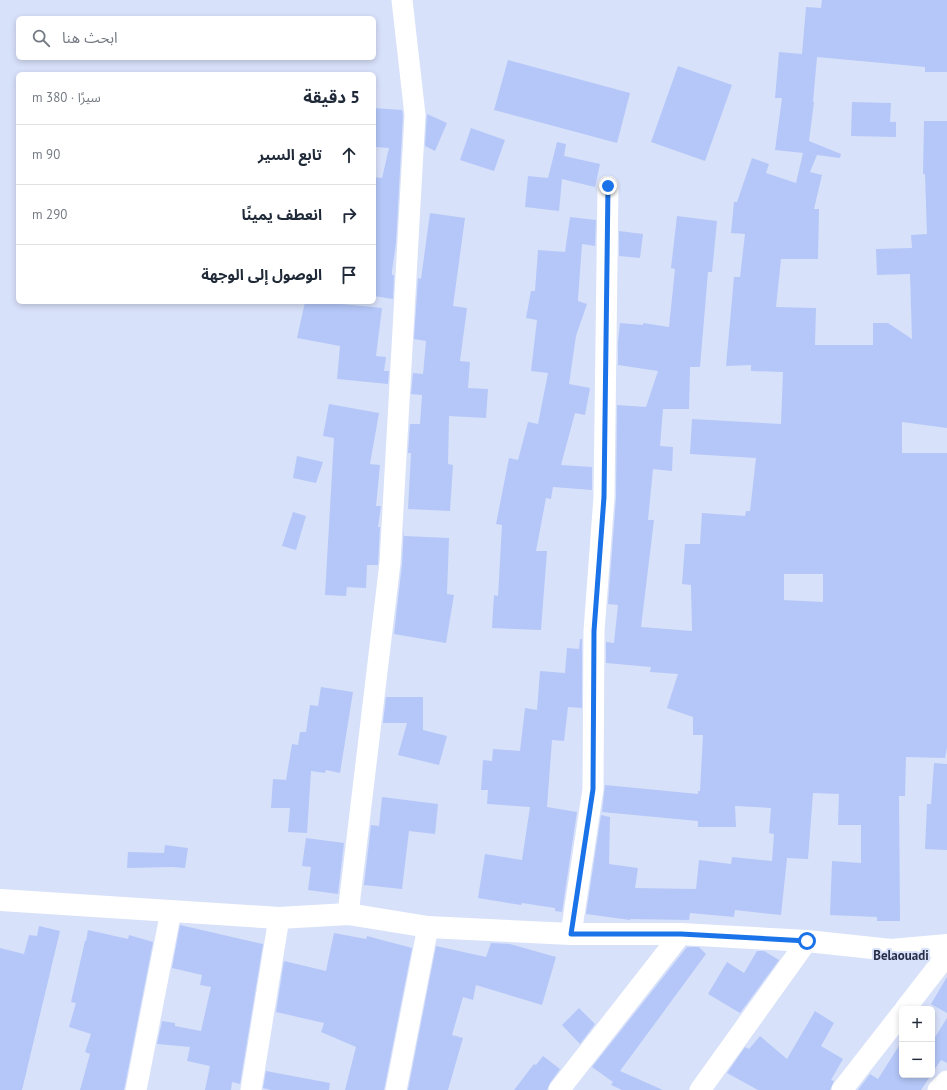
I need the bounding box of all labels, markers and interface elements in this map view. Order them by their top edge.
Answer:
search box [16,16,376,60]
icon: search [30,27,52,49]
text: ابحث هنا [62,28,118,47]
text: 5 دقيقة [303,86,360,108]
text: سيرًا · 380 m [32,89,101,106]
icon: ahead [338,144,360,166]
text: تابع السير [258,145,322,164]
text: 90 m [32,146,60,163]
route end [599,177,617,195]
icon: right [338,204,360,226]
text: انعطف يمينًا [242,205,322,224]
text: 290 m [32,206,67,223]
icon: arrive [338,264,360,286]
text: الوصول إلى الوجهة [201,265,322,284]
route start [798,932,816,950]
district label: Belaouadi [873,947,929,964]
map controls [899,1006,935,1078]
button: + [899,1006,935,1042]
button: − [899,1042,935,1078]

